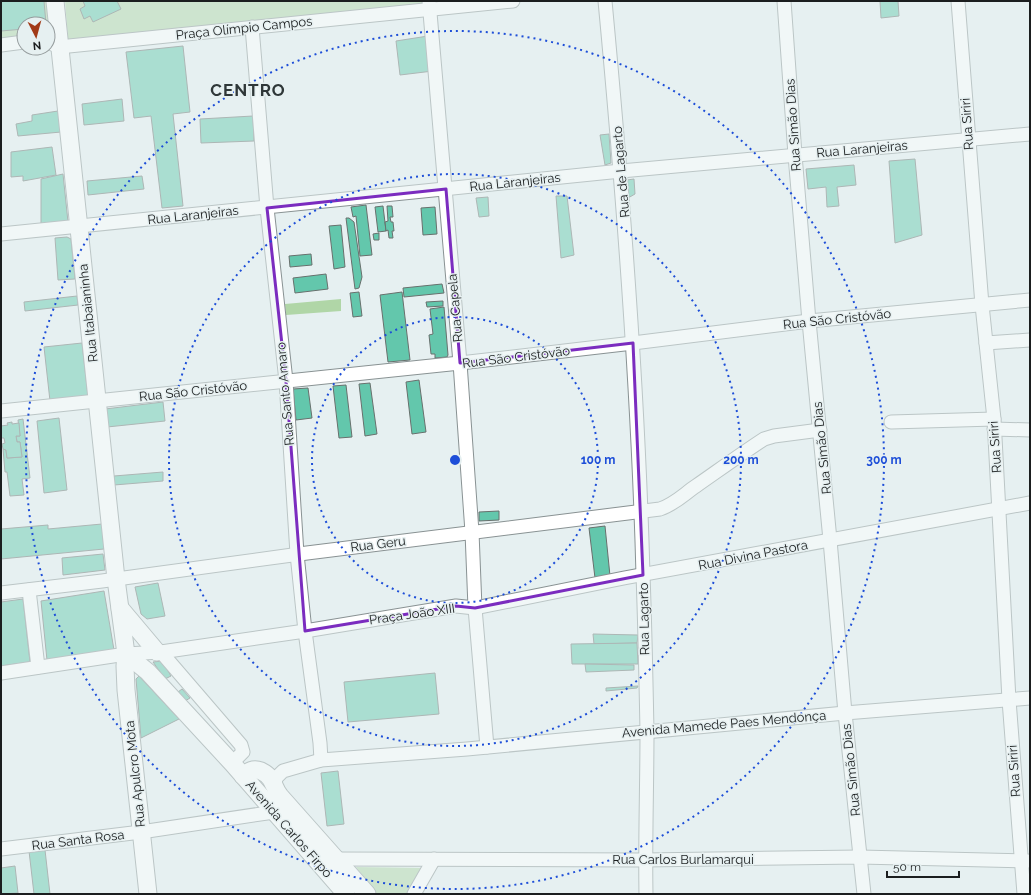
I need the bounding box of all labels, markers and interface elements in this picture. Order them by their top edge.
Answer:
street label: Praça Olímpio Campos [175,13,313,43]
north arrow [16,16,56,56]
text: N [32,39,42,52]
street label: Rua Simão Dias [782,78,804,172]
district label: CENTRO [210,80,286,100]
street label: Rua Siriri [958,98,976,150]
street label: Rua de Lagarto [610,125,632,218]
street label: Rua Laranjeiras [816,138,908,160]
street label: Rua Laranjeiras [469,170,561,194]
street label: Rua Laranjeiras [147,203,239,227]
street label: Rua Itabaianinha [75,263,101,363]
street label: Rua Capela [445,273,465,343]
street label: Rua São Cristóvão [782,306,892,332]
street label: Rua Santo Amaro [273,341,297,446]
street label: Rua São Cristóvão [461,343,571,371]
street label: Rua São Cristóvão [138,378,248,404]
street label: Rua Simão Dias [810,401,834,495]
street label: Rua Siriri [986,421,1004,473]
centre of rings [448,453,462,467]
text: 100 m [581,453,615,467]
text: 200 m [723,453,759,467]
text: 300 m [866,453,902,467]
street label: Rua Geru [349,533,407,555]
street label: Rua Divina Pastora [697,537,809,573]
street label: Rua Lagarto [636,582,652,656]
street label: Praça João XIII [368,601,456,627]
street label: Avenida Mamede Paes Mendonça [621,708,827,740]
street label: Rua Apulcro Mota [122,720,148,828]
street label: Rua Simão Dias [839,723,863,817]
street label: Rua Siriri [1005,745,1023,797]
street label: Avenida Carlos Firpo [243,777,335,881]
street label: Rua Santa Rosa [31,827,125,853]
street label: Rua Carlos Burlamarqui [612,852,754,867]
scale bar [887,853,959,879]
text: 50 m [893,860,921,874]

